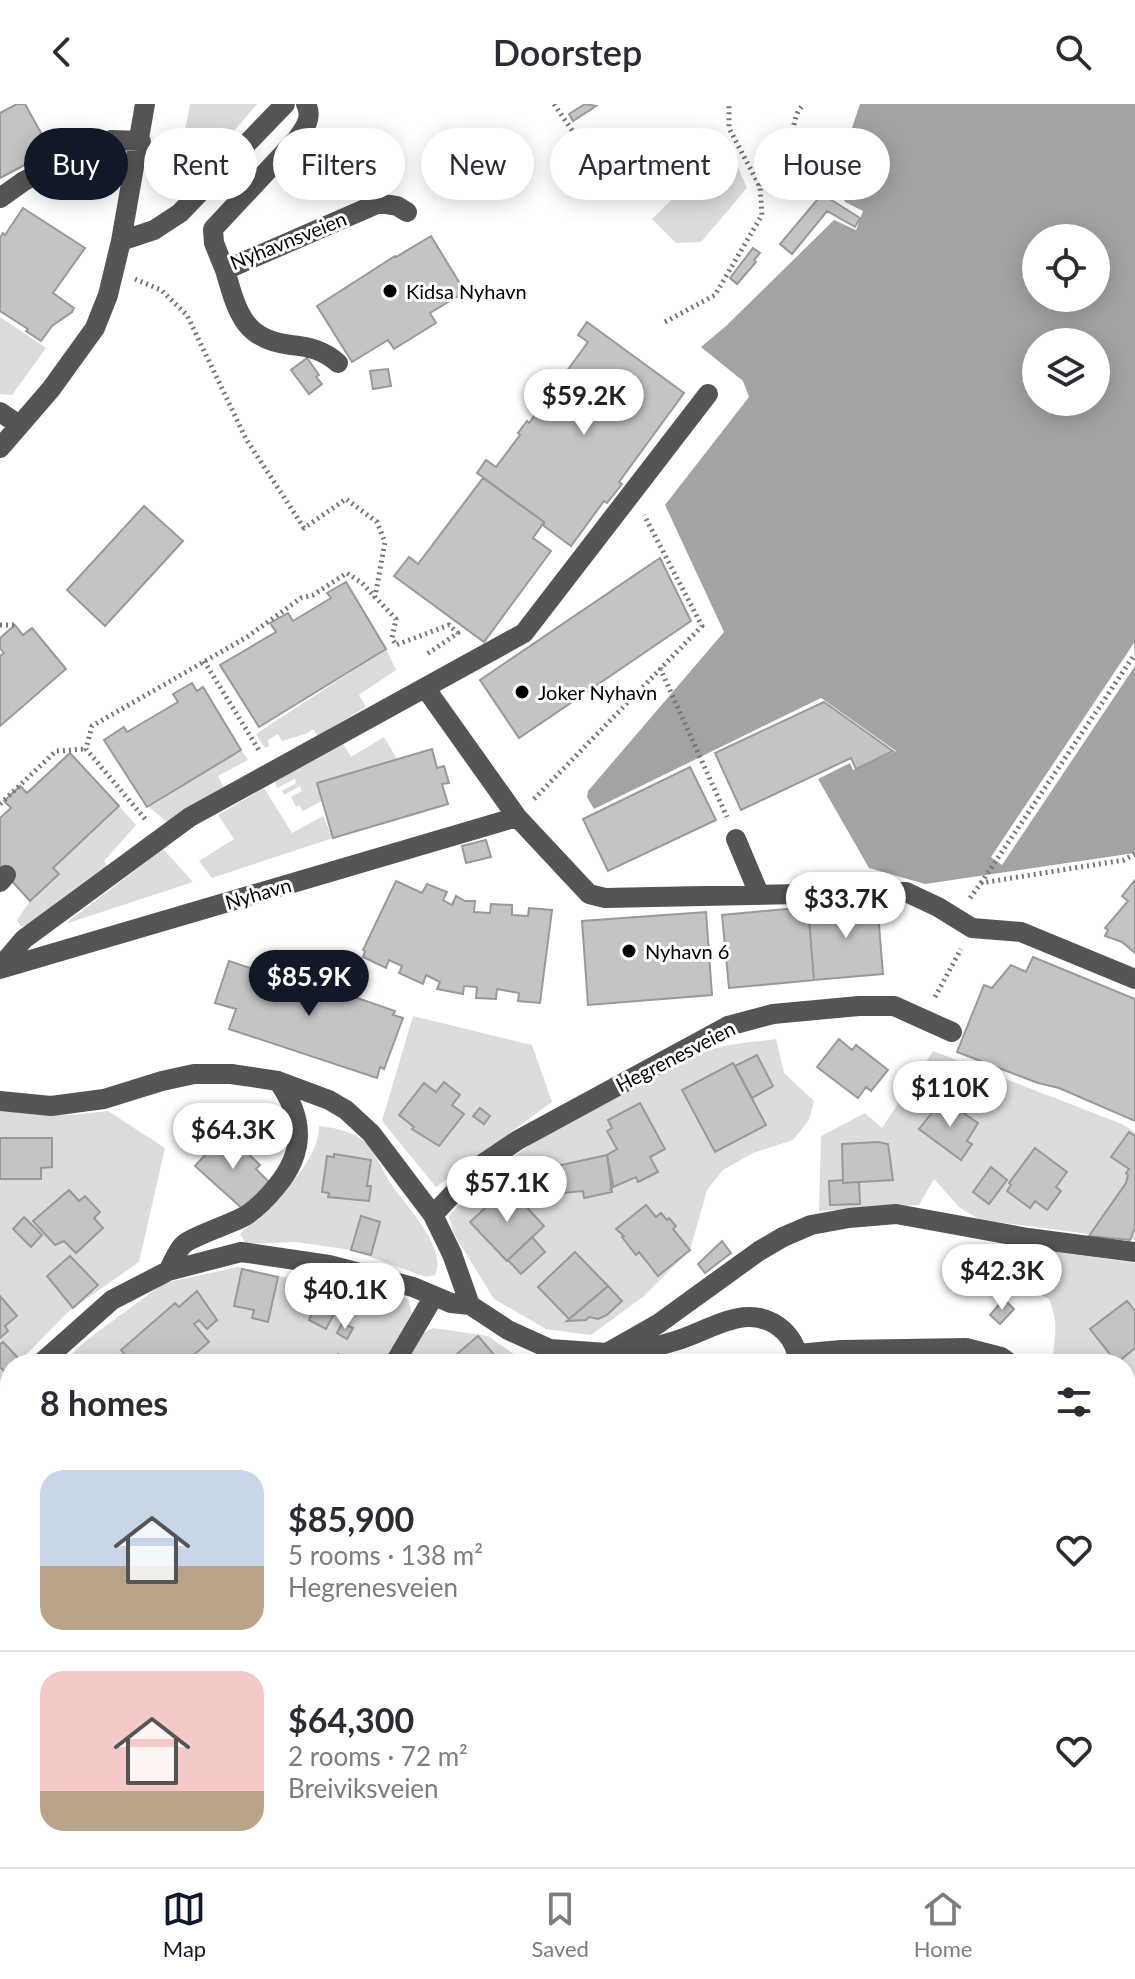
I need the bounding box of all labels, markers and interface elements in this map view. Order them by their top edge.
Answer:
icon: back [40,30,84,74]
text: Doorstep [493,30,642,74]
icon: search [1051,30,1095,74]
chip: Buy [24,128,128,200]
chip: Rent [144,128,257,200]
chip: Filters [273,128,405,200]
chip: New [421,128,534,200]
chip: Apartment [550,128,738,200]
chip: House [754,128,890,200]
street label: Nyhavnsveien [226,206,350,274]
map controls [1022,224,1110,416]
button: locate [1022,224,1110,312]
place label: Kidsa Nyhavn [406,279,527,303]
marker: Kidsa Nyhavn [381,282,399,300]
button: layers [1022,328,1110,416]
pin: $59.2K [519,369,649,437]
text: $59.2K [542,379,626,411]
place label: Joker Nyhavn [538,680,657,704]
marker: Joker Nyhavn [513,683,531,701]
street label: Nyhavn [222,872,294,914]
pin: $33.7K [781,872,911,940]
text: $33.7K [804,882,888,914]
place label: Nyhavn 6 [645,939,729,963]
marker: Nyhavn 6 [620,942,638,960]
pin: $85.9K [244,950,374,1018]
text: $85.9K [267,960,351,992]
street label: Hegrenesveien [611,1016,739,1096]
pin: $110K [894,1061,1006,1129]
text: $110K [911,1071,989,1103]
pin: $64.3K [168,1103,298,1171]
text: $64.3K [191,1113,275,1145]
pin: $57.1K [442,1156,572,1224]
text: $57.1K [465,1166,549,1198]
pin: $42.3K [937,1244,1067,1312]
text: $42.3K [960,1254,1044,1286]
pin: $40.1K [280,1263,410,1331]
text: $40.1K [303,1273,387,1305]
icon: filters [1052,1380,1096,1424]
text: 8 homes [40,1382,168,1423]
text: $85,900 [288,1498,414,1539]
icon: home [104,1502,200,1598]
icon: heart [1052,1528,1096,1572]
text: 5 rooms · 138 m² [288,1539,483,1571]
text: Hegrenesveien [288,1571,458,1603]
text: $64,300 [288,1699,414,1740]
icon: home [104,1703,200,1799]
icon: heart [1052,1729,1096,1773]
text: 2 rooms · 72 m² [288,1740,468,1772]
text: Breiviksveien [288,1772,439,1804]
tab: Map [162,1887,206,1962]
tab: Saved [531,1887,589,1962]
tab: Home [914,1887,972,1962]

